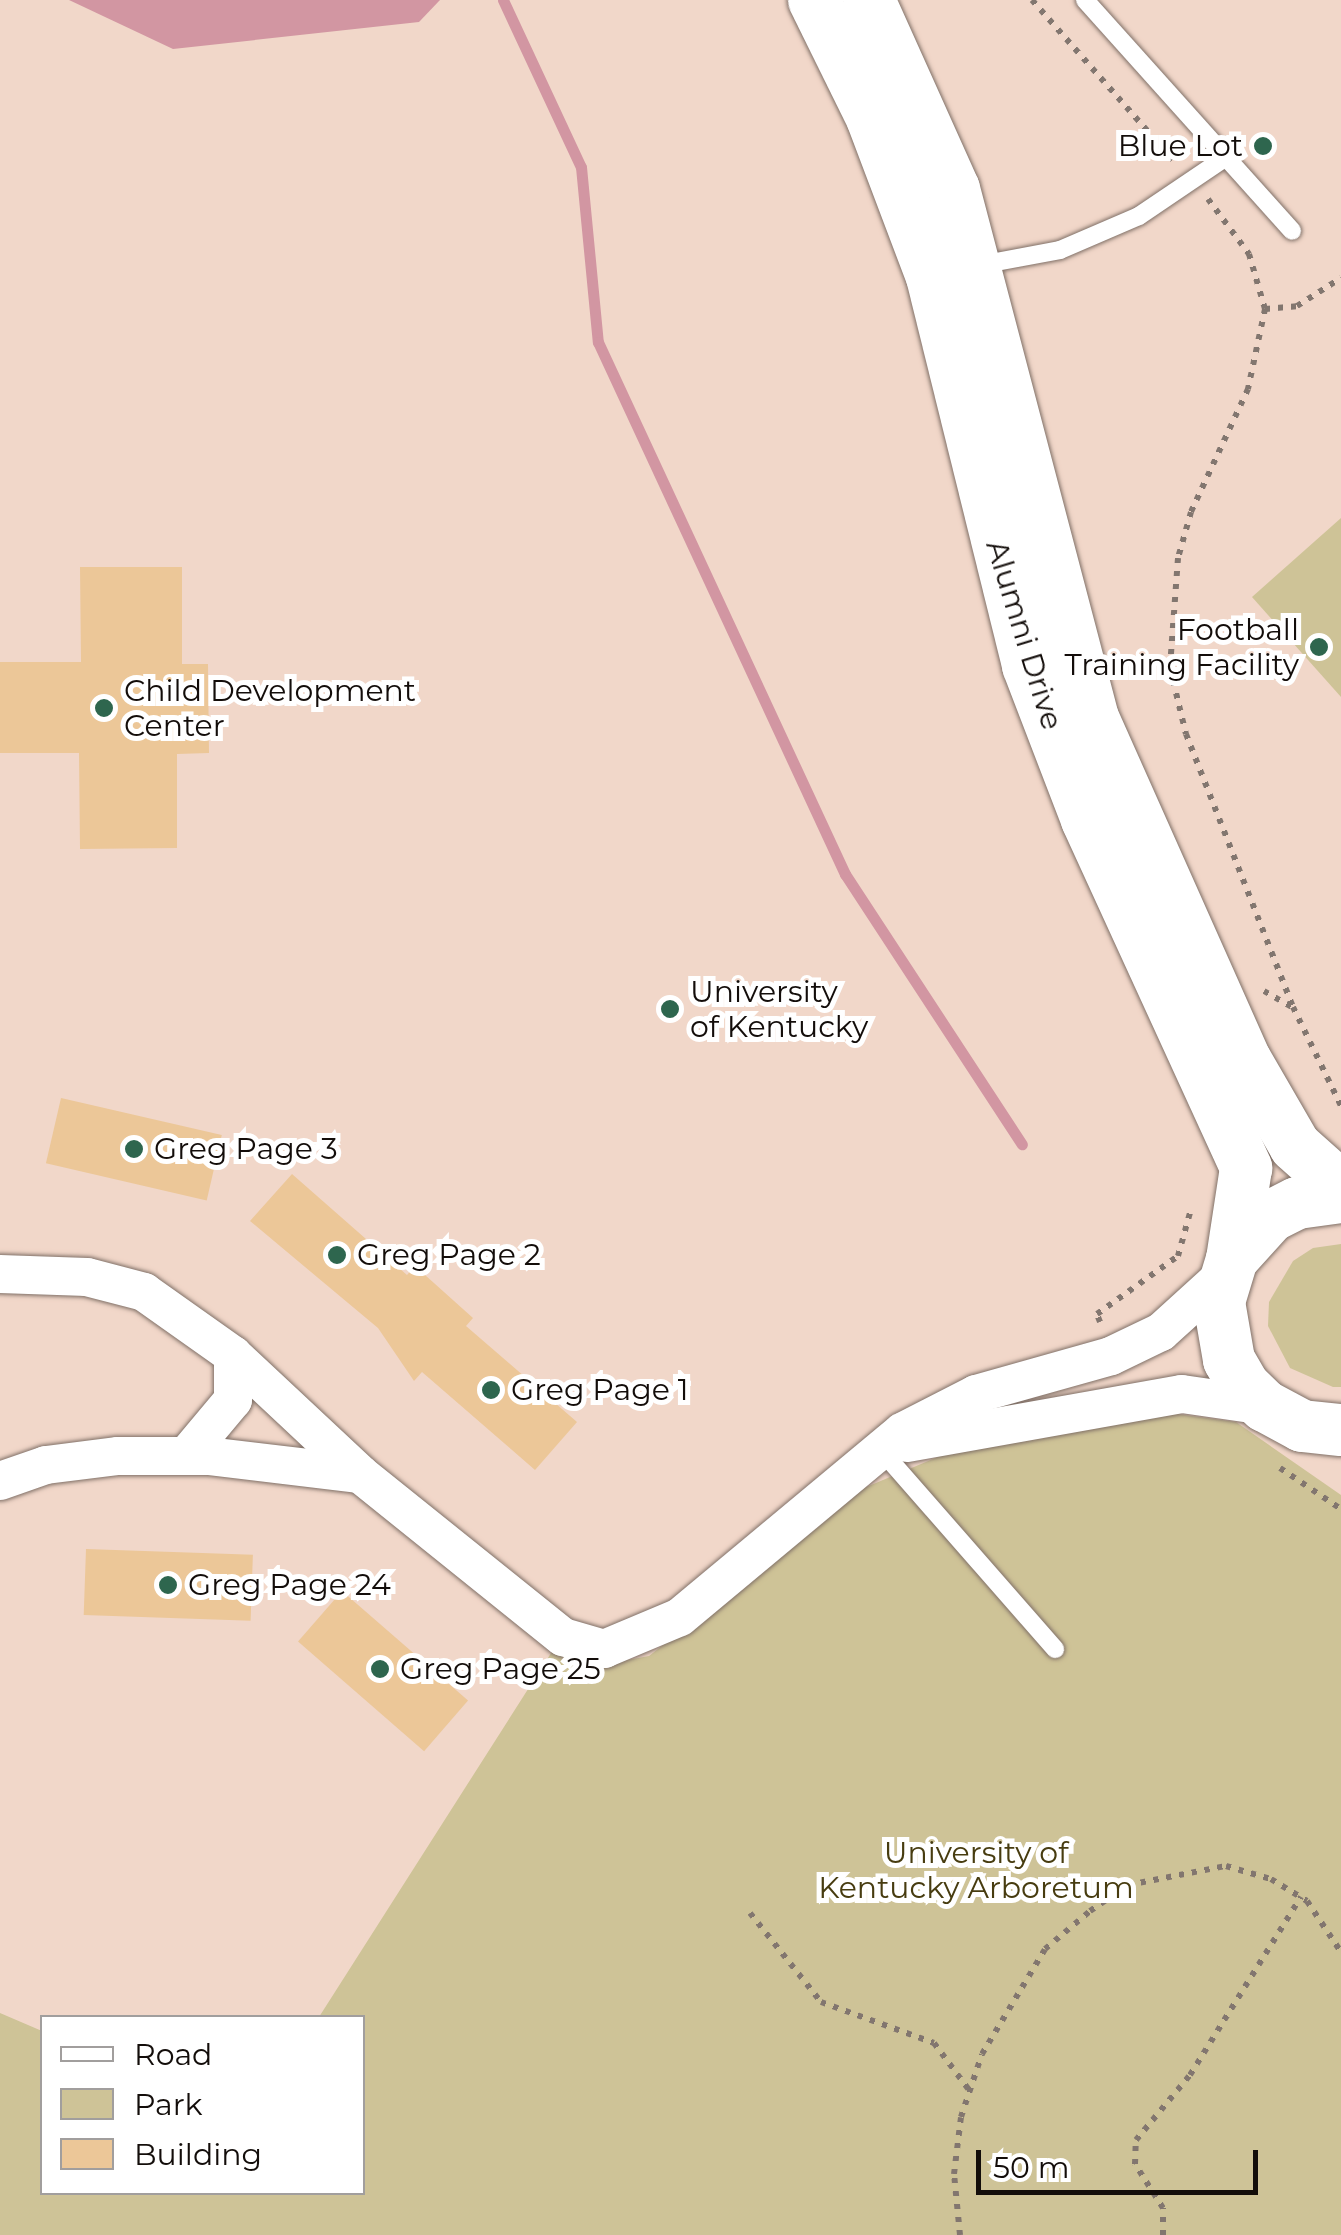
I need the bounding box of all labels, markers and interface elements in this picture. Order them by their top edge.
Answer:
place label: Blue Lot [1118,128,1243,164]
marker: Blue Lot [1252,135,1274,157]
street label: Alumni Drive [978,536,1070,734]
place label: Football Training Facility [1065,612,1299,682]
marker: Football Training Facility [1308,636,1330,658]
place label: Child Development Center [124,673,416,744]
marker: Child Development Center [93,697,115,719]
place label: University of Kentucky [690,974,868,1044]
marker: University of Kentucky [659,998,681,1020]
place label: Greg Page 3 [154,1131,338,1167]
marker: Greg Page 3 [123,1138,145,1160]
place label: Greg Page 2 [357,1237,541,1273]
marker: Greg Page 2 [326,1244,348,1266]
place label: Greg Page 1 [511,1372,689,1408]
marker: Greg Page 1 [480,1379,502,1401]
place label: Greg Page 24 [188,1567,391,1603]
marker: Greg Page 24 [157,1574,179,1596]
place label: Greg Page 25 [400,1651,601,1687]
marker: Greg Page 25 [369,1658,391,1680]
park label: University of Kentucky Arboretum [818,1835,1134,1906]
legend [40,2015,365,2195]
text: Road [134,2036,212,2073]
text: Park [134,2086,203,2123]
scale bar [981,2130,1264,2192]
text: Building [134,2136,262,2173]
text: 50 m [993,2149,1070,2186]

